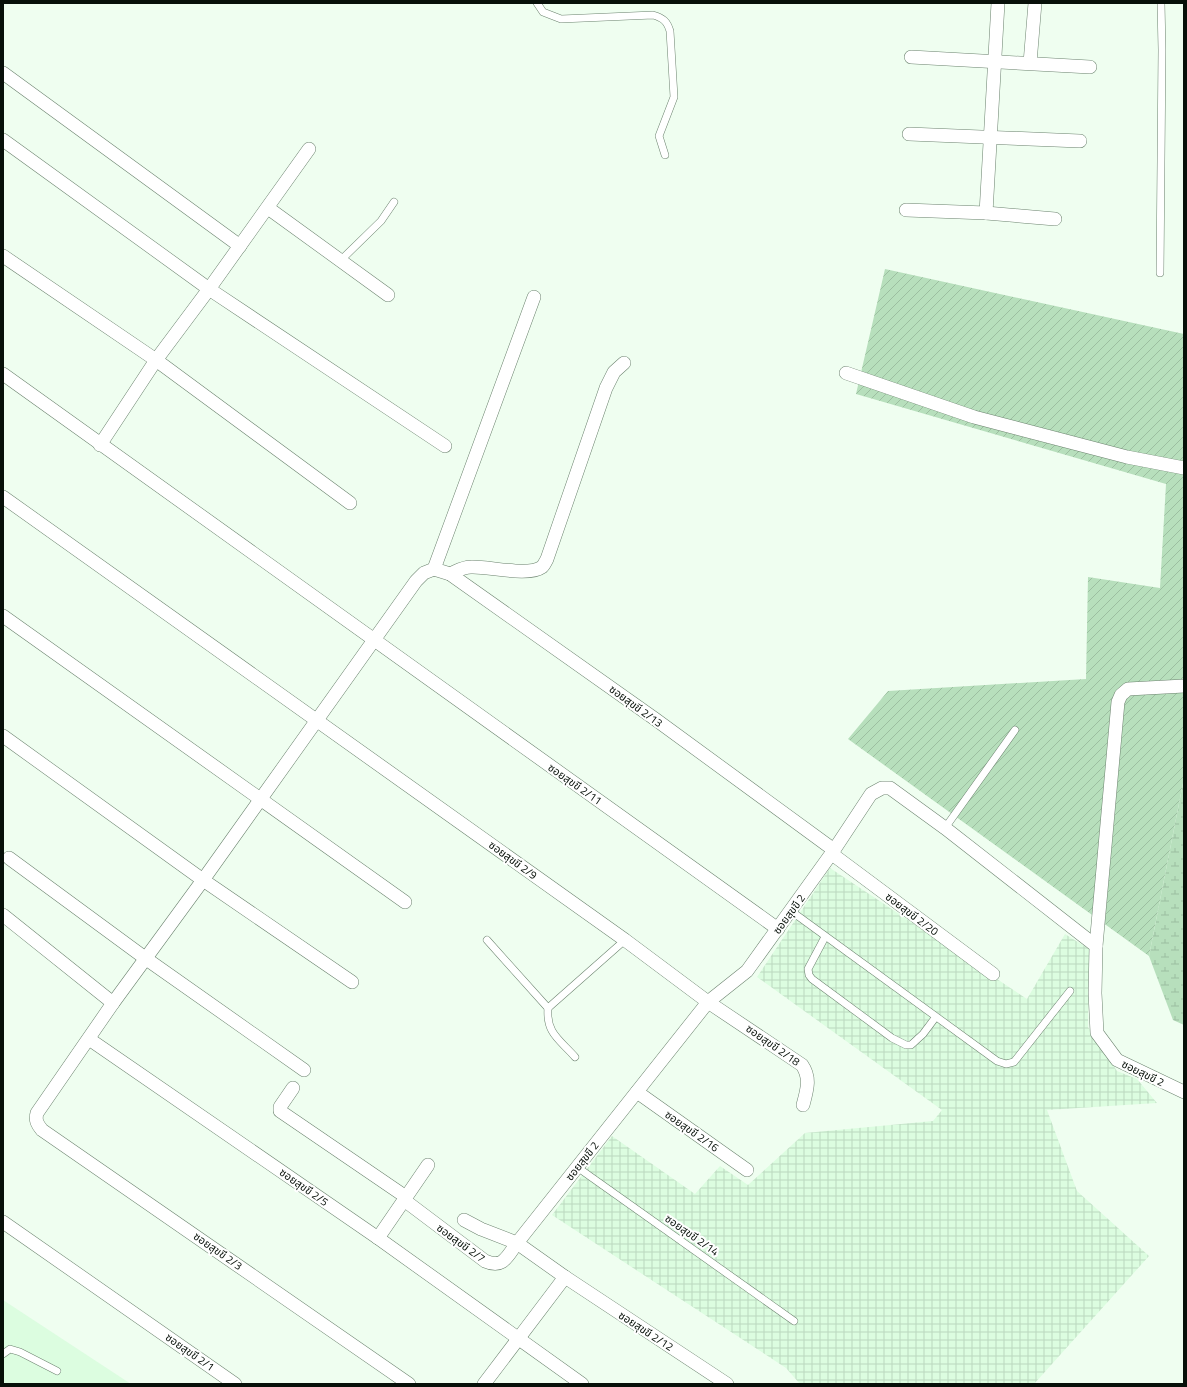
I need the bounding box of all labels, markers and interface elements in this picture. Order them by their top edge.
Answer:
street label: ซอยสุขขี 2/13 [606,681,666,731]
street label: ซอยสุขขี 2/11 [545,759,605,809]
street label: ซอยสุขขี 2/9 [485,837,541,883]
street label: ซอยสุขขี 2/20 [882,889,942,939]
street label: ซอยสุขขี 2 [769,891,809,937]
street label: ซอยสุขขี 2/18 [743,1020,803,1070]
street label: ซอยสุขขี 2 [1119,1056,1167,1090]
street label: ซอยสุขขี 2/16 [662,1106,722,1156]
street label: ซอยสุขขี 2 [562,1138,602,1184]
street label: ซอยสุขขี 2/5 [276,1164,332,1210]
street label: ซอยสุขขี 2/14 [662,1210,722,1260]
street label: ซอยสุขขี 2/7 [433,1220,489,1266]
street label: ซอยสุขขี 2/3 [190,1228,246,1274]
street label: ซอยสุขขี 2/12 [615,1307,677,1355]
street label: ซอยสุขขี 2/1 [162,1329,218,1375]

